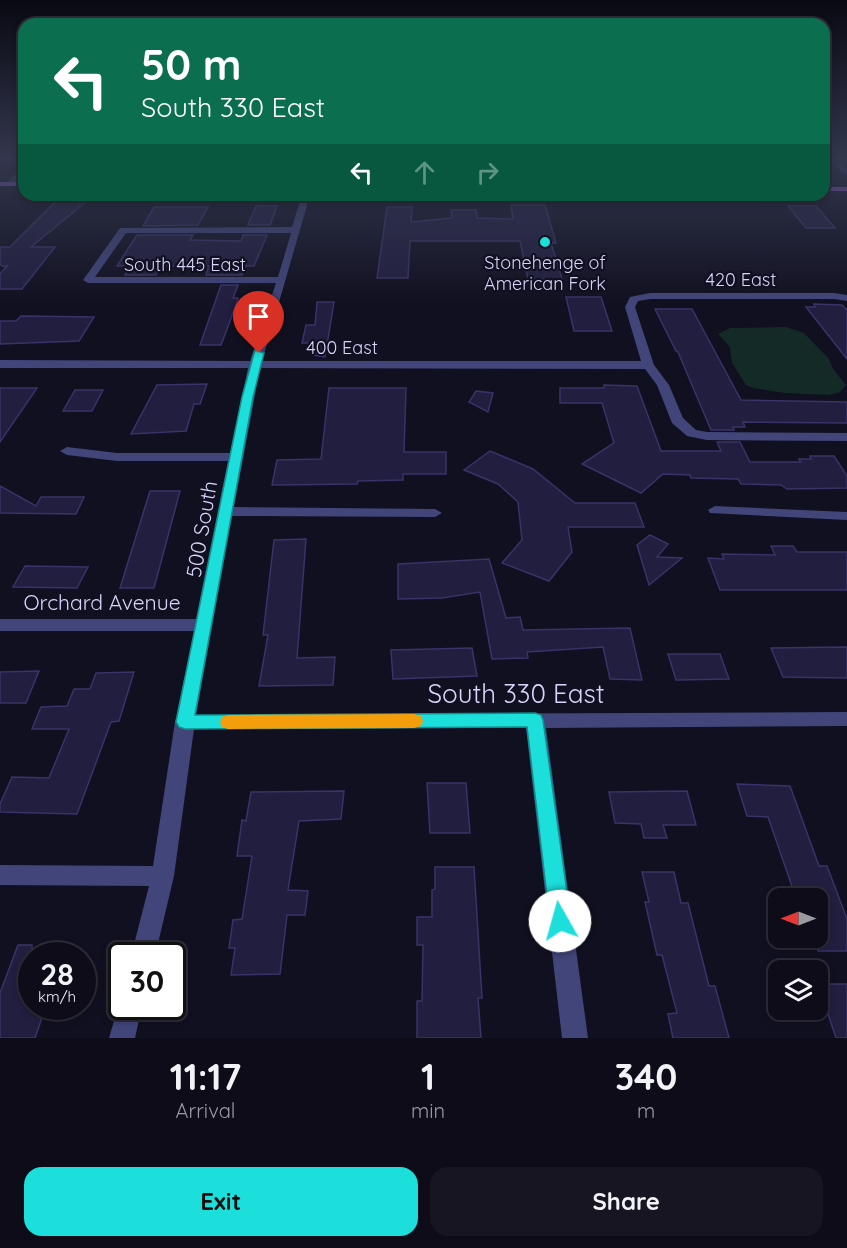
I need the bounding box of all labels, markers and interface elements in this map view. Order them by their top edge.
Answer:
text: 50 m [141,38,241,91]
icon: left [42,42,120,120]
text: South 330 East [141,90,325,124]
icon: left [345,156,378,189]
icon: ahead [408,156,441,189]
icon: right [471,156,504,189]
marker: Stonehenge of American Fork [538,235,552,249]
place label: Stonehenge of American Fork [484,251,606,295]
street label: South 445 East [124,253,246,276]
street label: 420 East [706,268,776,291]
pin [233,291,284,353]
icon: arrive [242,300,275,333]
street label: 400 East [306,336,378,359]
street label: 500 South [180,479,222,579]
street label: Orchard Avenue [23,589,181,615]
street label: South 330 East [427,677,605,710]
north arrow [768,888,828,948]
map controls [768,888,828,1020]
position arrow [528,889,592,953]
speed limit sign: 30 [108,942,186,1020]
text: 28 [40,955,74,993]
button: layers [768,960,828,1020]
text: km/h [38,987,76,1006]
text: 11:17 [170,1054,241,1099]
text: 1 [421,1054,435,1099]
text: 340 [615,1054,677,1099]
text: Arrival [176,1098,235,1123]
text: min [411,1098,445,1123]
text: m [637,1098,655,1123]
button: Exit [24,1167,418,1236]
button: Share [430,1167,823,1236]

